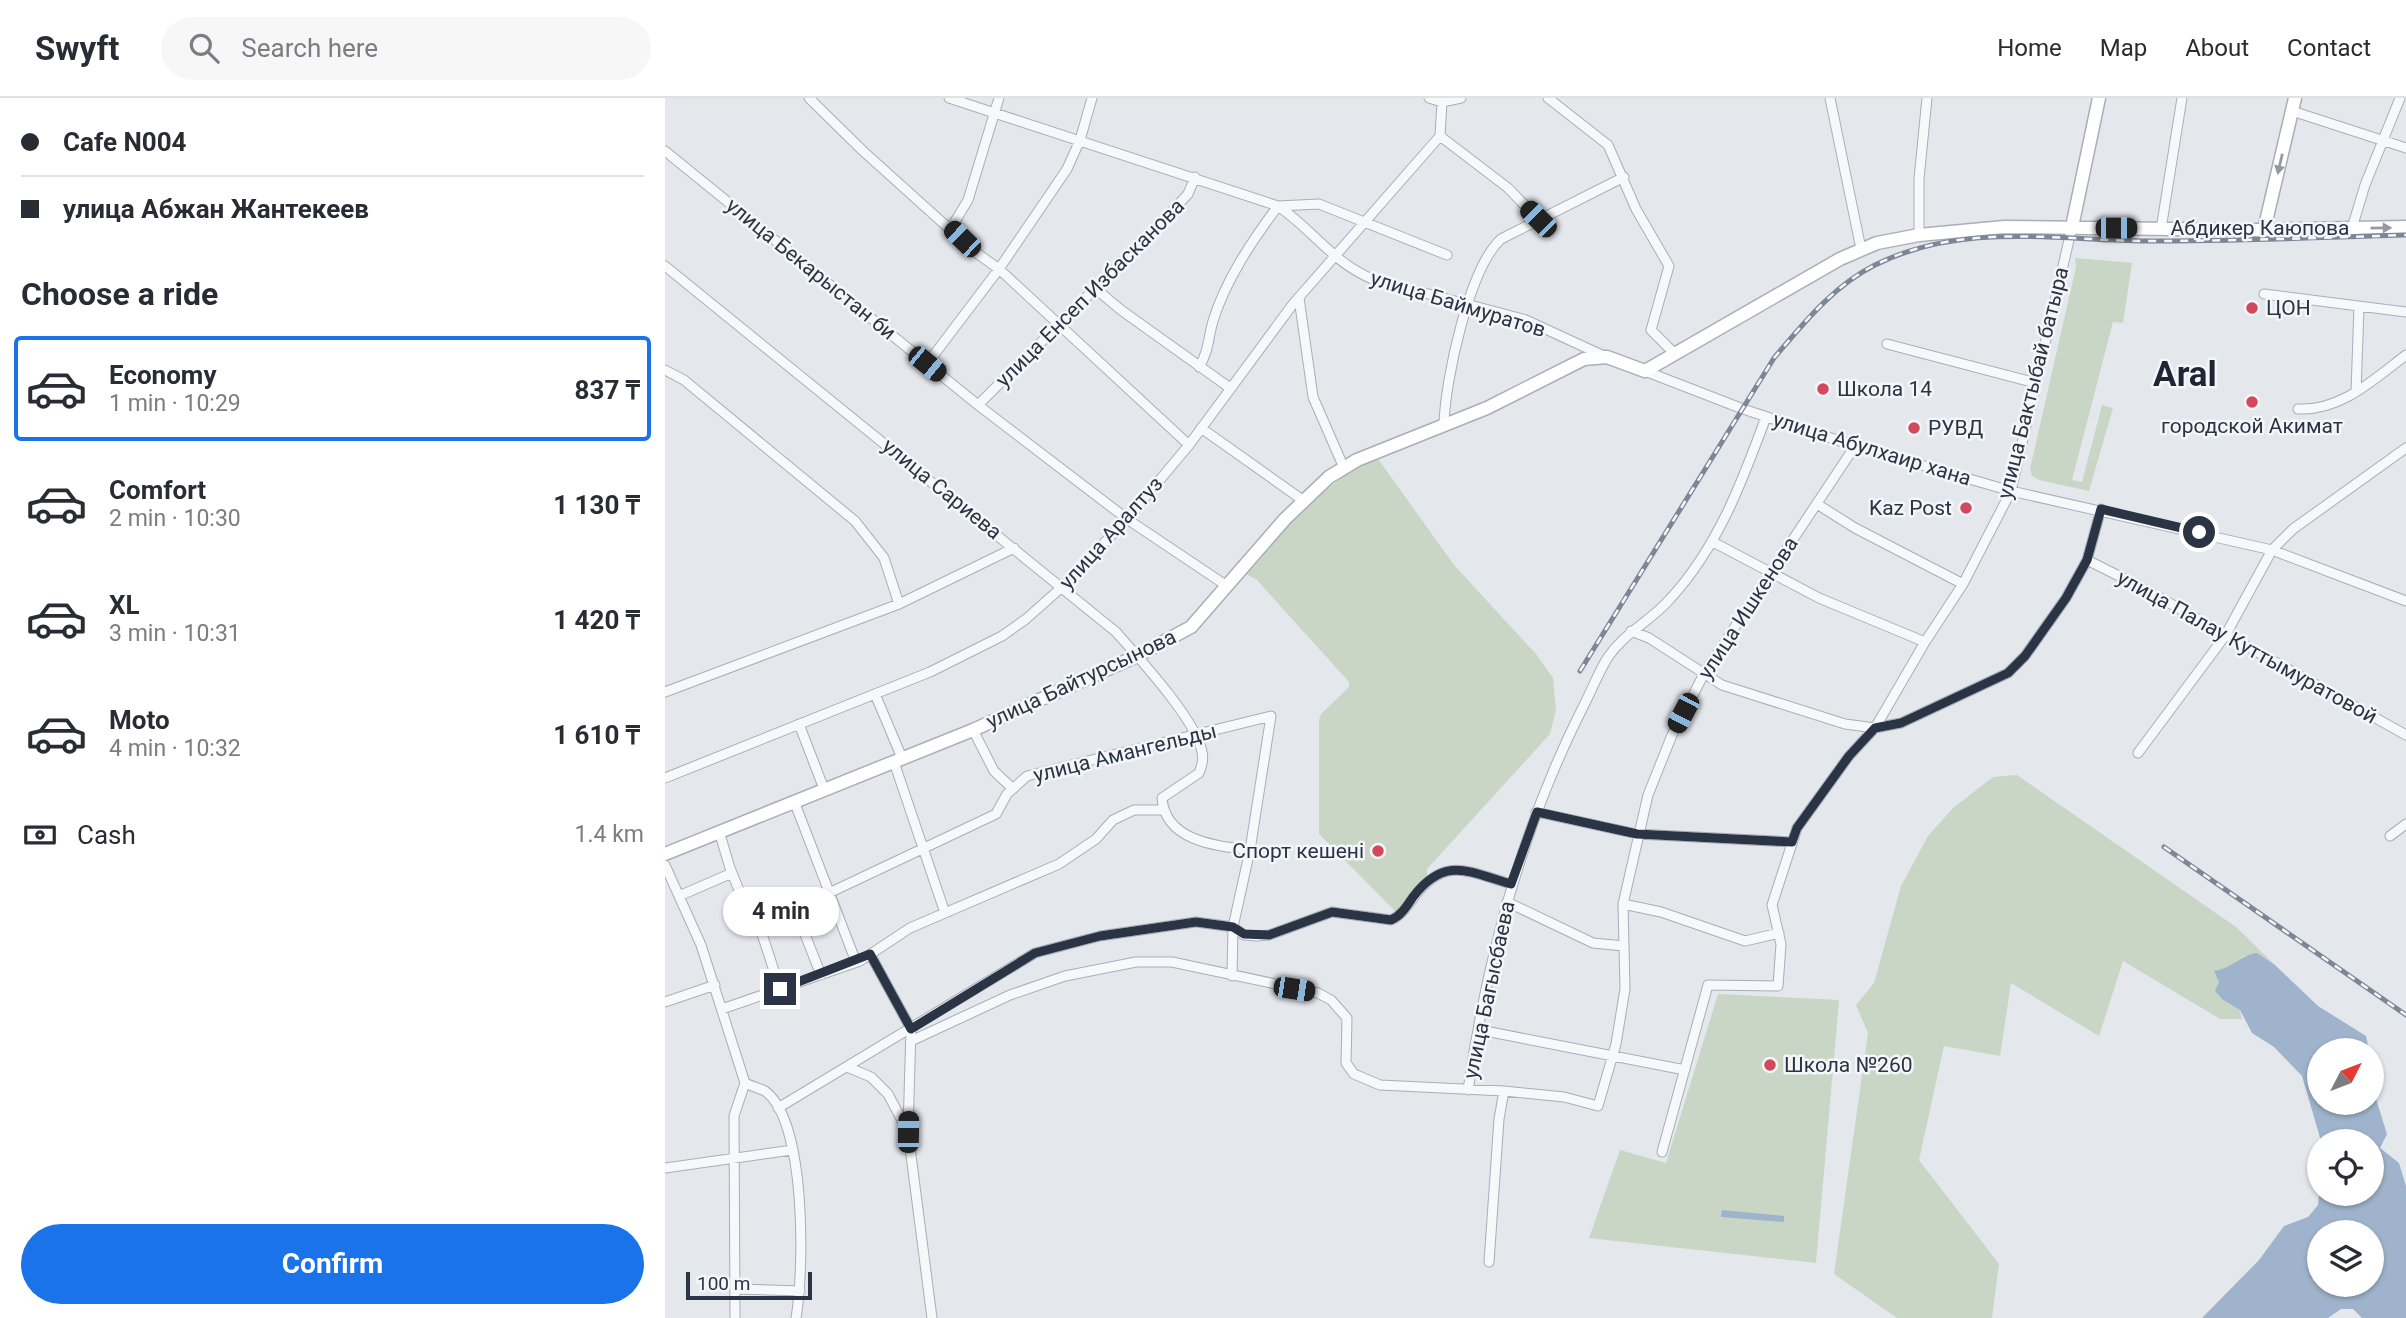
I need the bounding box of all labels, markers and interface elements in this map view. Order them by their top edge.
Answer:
search box [161,17,651,80]
text: Swyft [35,29,119,68]
icon: search [185,29,223,67]
text: Search here [241,33,378,63]
text: Home [1997,34,2062,62]
text: Map [2100,34,2147,62]
text: About [2185,34,2249,62]
text: Contact [2287,34,2371,62]
text: Cafe N004 [63,127,187,157]
one-way arrow [2274,153,2285,175]
street label: улица Бекарыстан би [721,193,901,345]
text: улица Абжан Жантекеев [63,194,369,224]
street label: улица Енсеп Избасканова [991,194,1189,392]
car [1516,197,1561,241]
street label: Абдикер Каюпова [2171,216,2349,240]
car [940,217,985,261]
car [2096,218,2138,239]
one-way arrow [2371,222,2393,234]
street label: улица Бактыбай батыра [1993,265,2073,501]
street label: улица Баймуратов [1368,266,1548,342]
text: Choose a ride [21,275,218,313]
place label: ЦОН [2266,296,2311,320]
marker: ЦОН [2244,300,2260,316]
car [905,343,950,385]
district label: Aral [2153,354,2217,395]
icon: car [25,357,88,420]
text: Economy [109,360,216,390]
text: 837 ₸ [575,375,640,405]
place label: Школа 14 [1837,377,1932,401]
marker: Школа 14 [1815,381,1831,397]
text: 1 min · 10:29 [109,390,241,417]
marker: городской Акимат [2244,394,2260,410]
street label: улица Абулхаир хана [1770,407,1974,491]
place label: городской Акимат [2161,414,2343,438]
place label: РУВД [1928,416,1984,440]
marker: РУВД [1906,420,1922,436]
street label: улица Сариева [878,434,1006,544]
icon: car [25,472,88,535]
street label: улица Аралтуз [1054,472,1168,594]
text: Comfort [109,475,206,505]
text: 1 130 ₸ [553,490,640,520]
place label: Kaz Post [1869,496,1952,520]
marker: Kaz Post [1958,500,1974,516]
text: 2 min · 10:30 [109,505,241,532]
route start [2183,516,2215,548]
street label: улица Ишкенова [1693,532,1803,684]
street label: улица Палау Куттымуратовой [2113,565,2381,729]
icon: car [25,587,88,650]
text: XL [109,590,140,620]
text: 1 420 ₸ [553,605,640,635]
text: 3 min · 10:31 [109,620,241,647]
street label: улица Байтурсынова [982,625,1180,733]
car [1664,690,1703,736]
icon: car [25,702,88,765]
text: Moto [109,705,170,735]
street label: улица Амангельды [1031,719,1219,787]
text: 1 610 ₸ [553,720,640,750]
text: 4 min · 10:32 [109,735,241,762]
icon: cash [21,816,59,854]
text: Cash [77,820,136,850]
text: 1.4 km [575,821,644,848]
place label: Спорт кешені [1232,839,1364,863]
marker: Спорт кешені [1370,843,1386,859]
callout: 4 min [722,888,838,936]
text: 4 min [752,898,810,925]
street label: улица Багысбаева [1458,899,1520,1081]
route end [764,973,796,1005]
car [1272,975,1317,1003]
north arrow [2307,1038,2383,1115]
map controls [2307,1038,2384,1297]
place label: Школа №260 [1784,1053,1912,1077]
marker: Школа №260 [1762,1057,1778,1073]
car [898,1111,919,1153]
button: locate [2307,1129,2384,1206]
button: layers [2307,1220,2384,1297]
button: Confirm [21,1224,644,1304]
scale bar [686,1269,812,1301]
text: 100 m [697,1272,750,1295]

